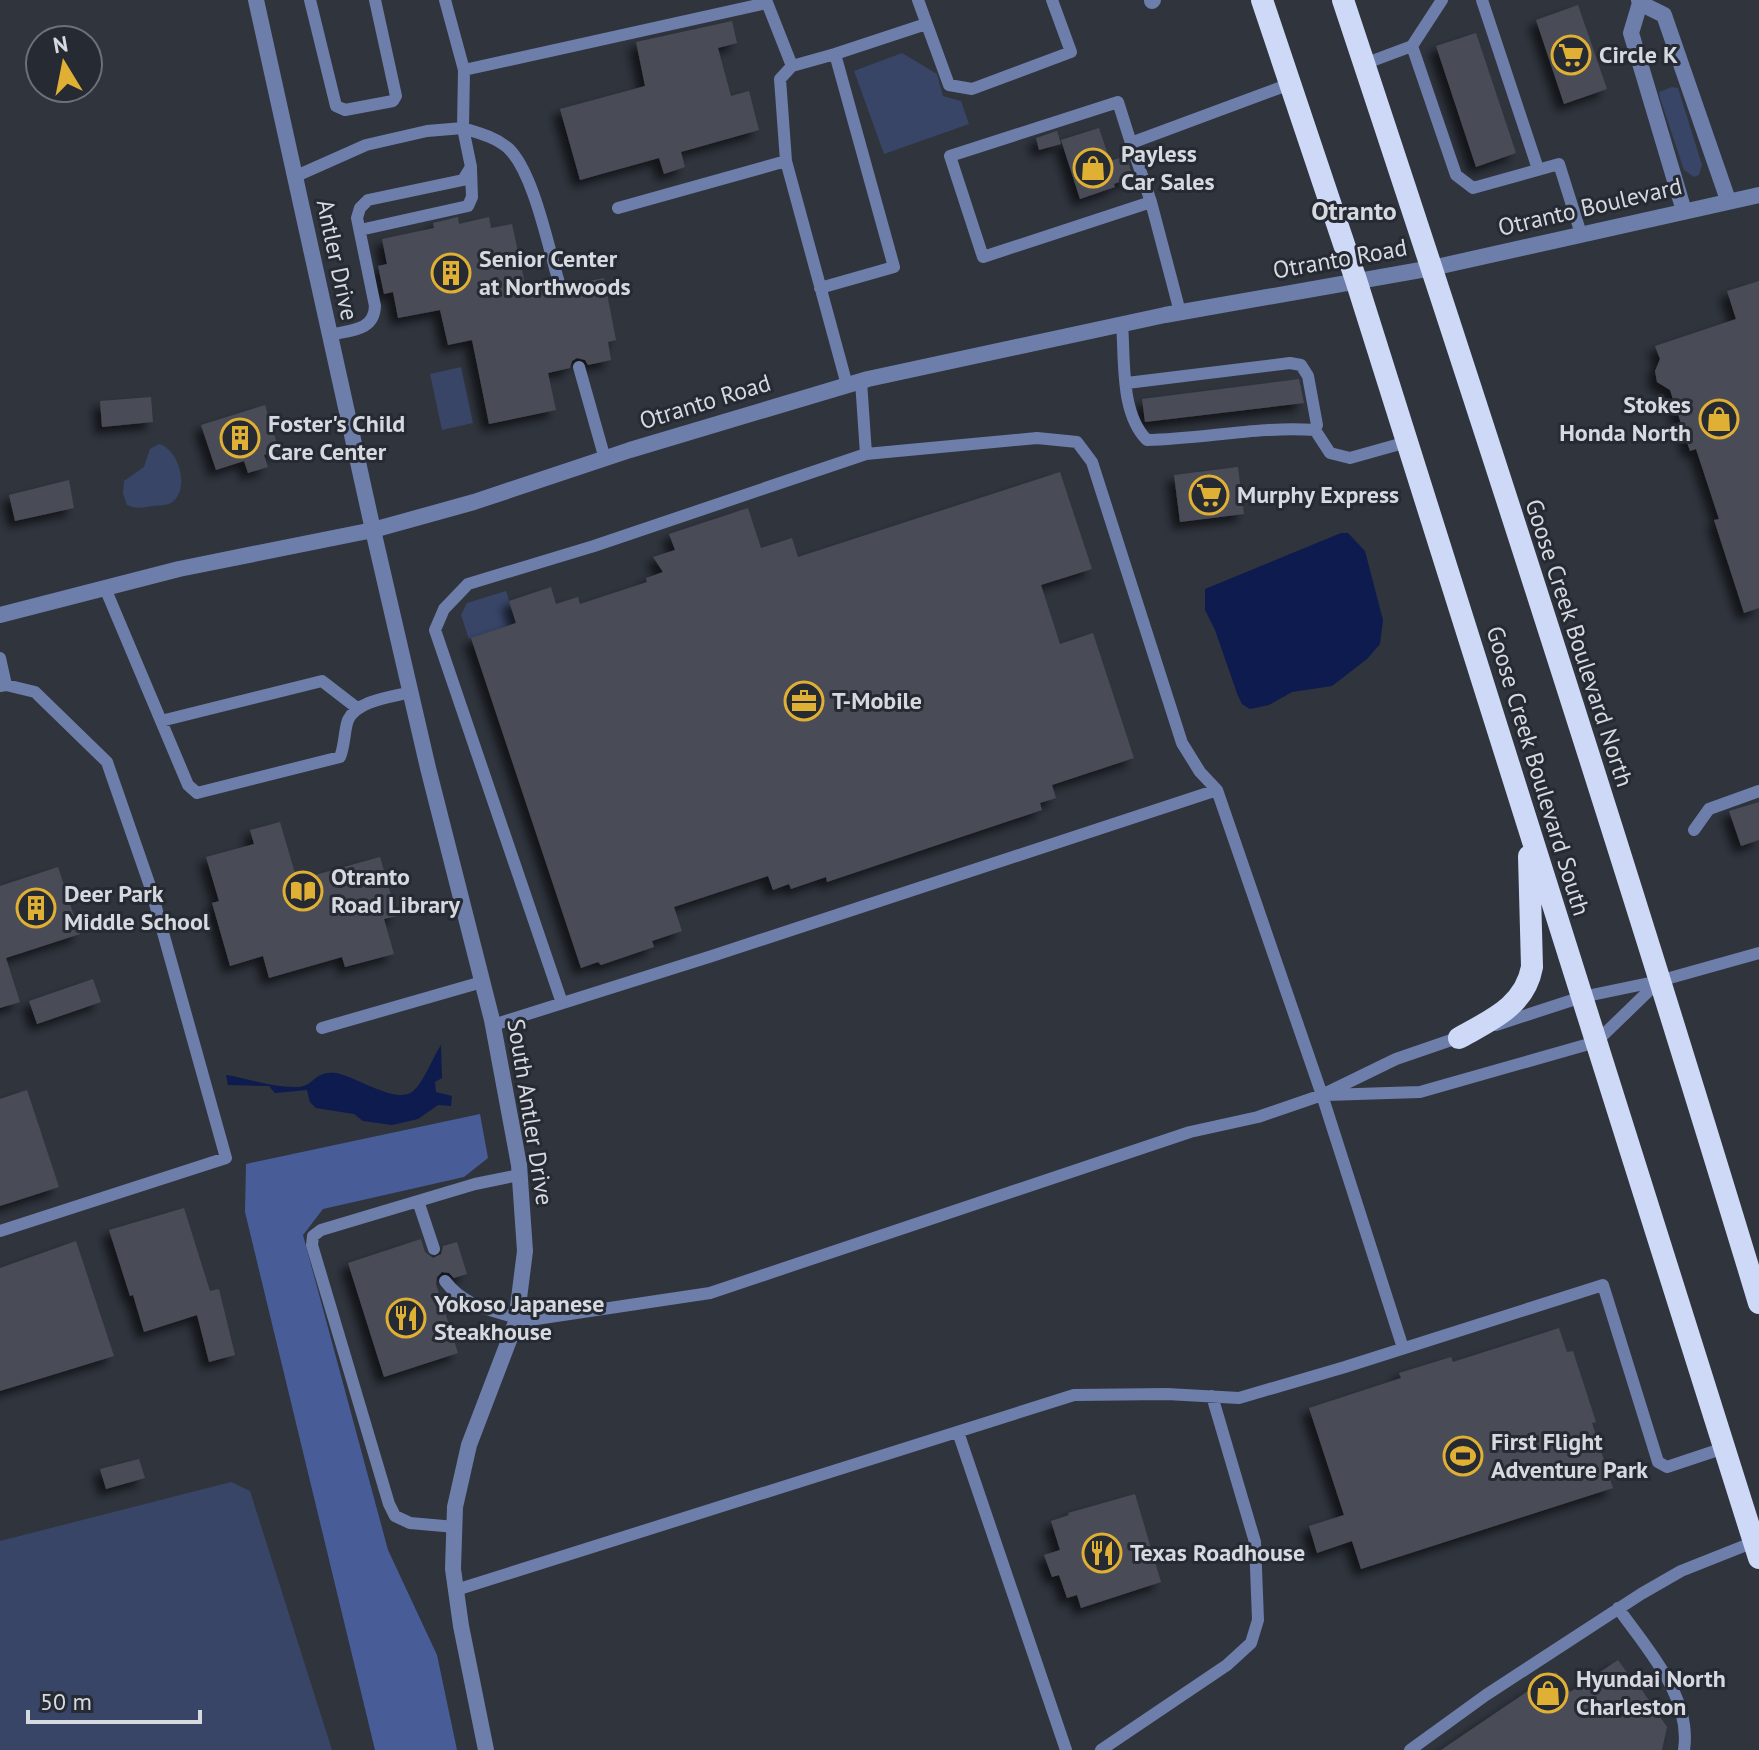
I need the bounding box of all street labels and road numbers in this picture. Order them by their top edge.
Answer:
street label: Otranto Boulevard [1495,170,1685,243]
street label: Antler Drive [310,197,365,323]
street label: Otranto Road [1270,231,1409,286]
street label: Otranto Road [635,367,774,436]
street label: Goose Creek Boulevard North [1518,495,1641,791]
street label: Goose Creek Boulevard South [1480,622,1597,919]
street label: South Antler Drive [500,1017,561,1207]

